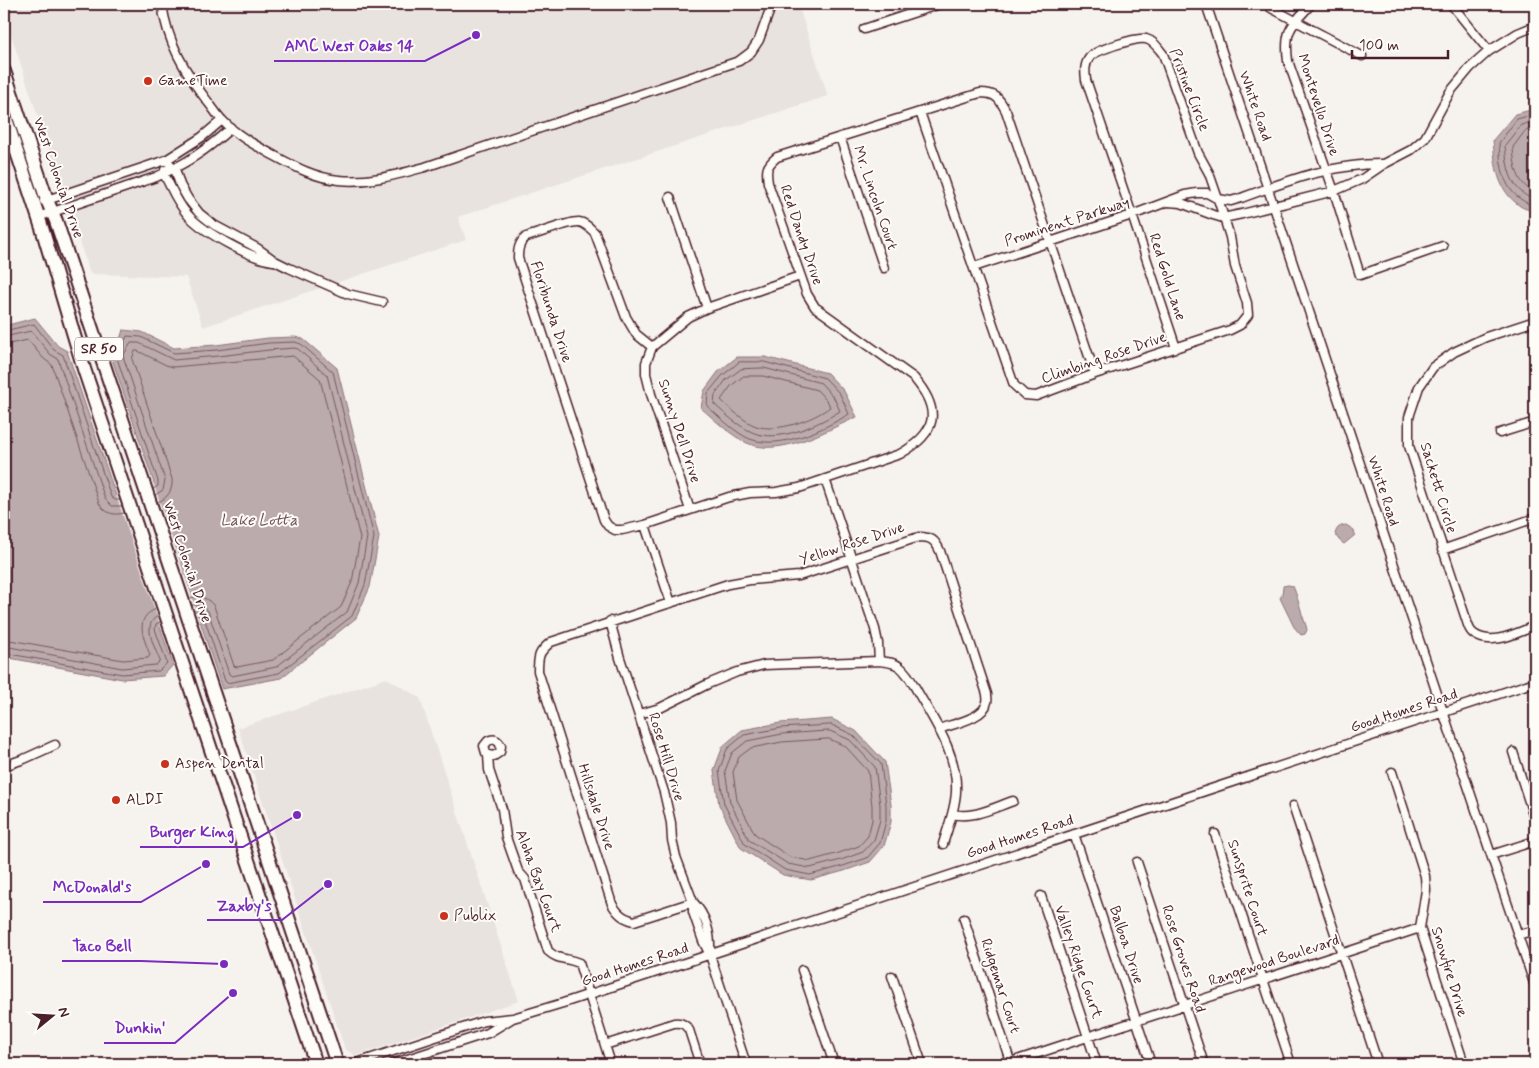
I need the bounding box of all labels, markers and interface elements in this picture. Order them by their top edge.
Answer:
scale bar [1352,28,1448,60]
callout: AMC West Oaks 14 [274,30,425,61]
text: AMC West Oaks 14 [284,36,414,57]
text: 100 m [1359,36,1399,56]
street label: Pristine Circle [1164,46,1214,134]
street label: Montevello Drive [1292,52,1344,158]
street label: White Road [1234,68,1276,144]
place label: GameTime [158,71,227,91]
marker: GameTime [142,75,154,87]
street label: West Colonial Drive [28,115,88,241]
street label: Mr. Lincoln Court [848,143,902,253]
street label: Red Dandy Drive [774,182,828,288]
street label: Prominent Parkway [1002,192,1132,252]
street label: Red Gold Lane [1144,231,1191,323]
street label: Floribunda Drive [525,259,577,365]
street label: Climbing Rose Drive [1039,327,1169,389]
road number: SR 50 [75,338,123,360]
street label: Sunny Dell Drive [653,377,705,486]
street label: Sackett Circle [1415,440,1461,536]
street label: White Road [1362,453,1404,529]
street label: West Colonial Drive [158,499,216,626]
water label: Lake Lotta [220,510,298,531]
street label: Yellow Rose Drive [797,518,907,570]
street label: Good Homes Road [1348,684,1460,738]
street label: Rose Hill Drive [643,710,689,804]
place label: Aspen Dental [175,754,264,774]
marker: Aspen Dental [159,758,171,770]
street label: Hillsdale Drive [573,761,619,853]
place label: ALDI [126,790,164,810]
marker: ALDI [110,794,122,806]
street label: Good Homes Road [964,810,1076,864]
callout: Burger King [140,816,243,847]
text: Burger King [150,822,234,845]
street label: Aloha Bay Court [510,827,566,935]
street label: Sunsprite Court [1222,837,1272,939]
callout: McDonald's [43,871,141,902]
text: McDonald's [53,877,132,898]
callout: Zaxby's [207,889,282,920]
text: Zaxby's [216,896,273,917]
street label: Valley Ridge Court [1049,903,1107,1022]
street label: Balboa Drive [1104,903,1148,987]
street label: Rose Groves Road [1156,903,1210,1015]
place label: Publix [454,906,497,926]
marker: Publix [438,910,450,922]
street label: Snowfire Drive [1426,924,1472,1020]
callout: Taco Bell [62,930,141,961]
street label: Rangewood Boulevard [1206,930,1342,993]
text: Taco Bell [72,936,132,957]
street label: Ridgemar Court [974,936,1025,1037]
street label: Good Homes Road [579,938,691,992]
north arrow [28,990,78,1040]
text: N [53,1005,73,1020]
callout: Dunkin' [104,1012,175,1043]
text: Dunkin' [115,1018,165,1039]

